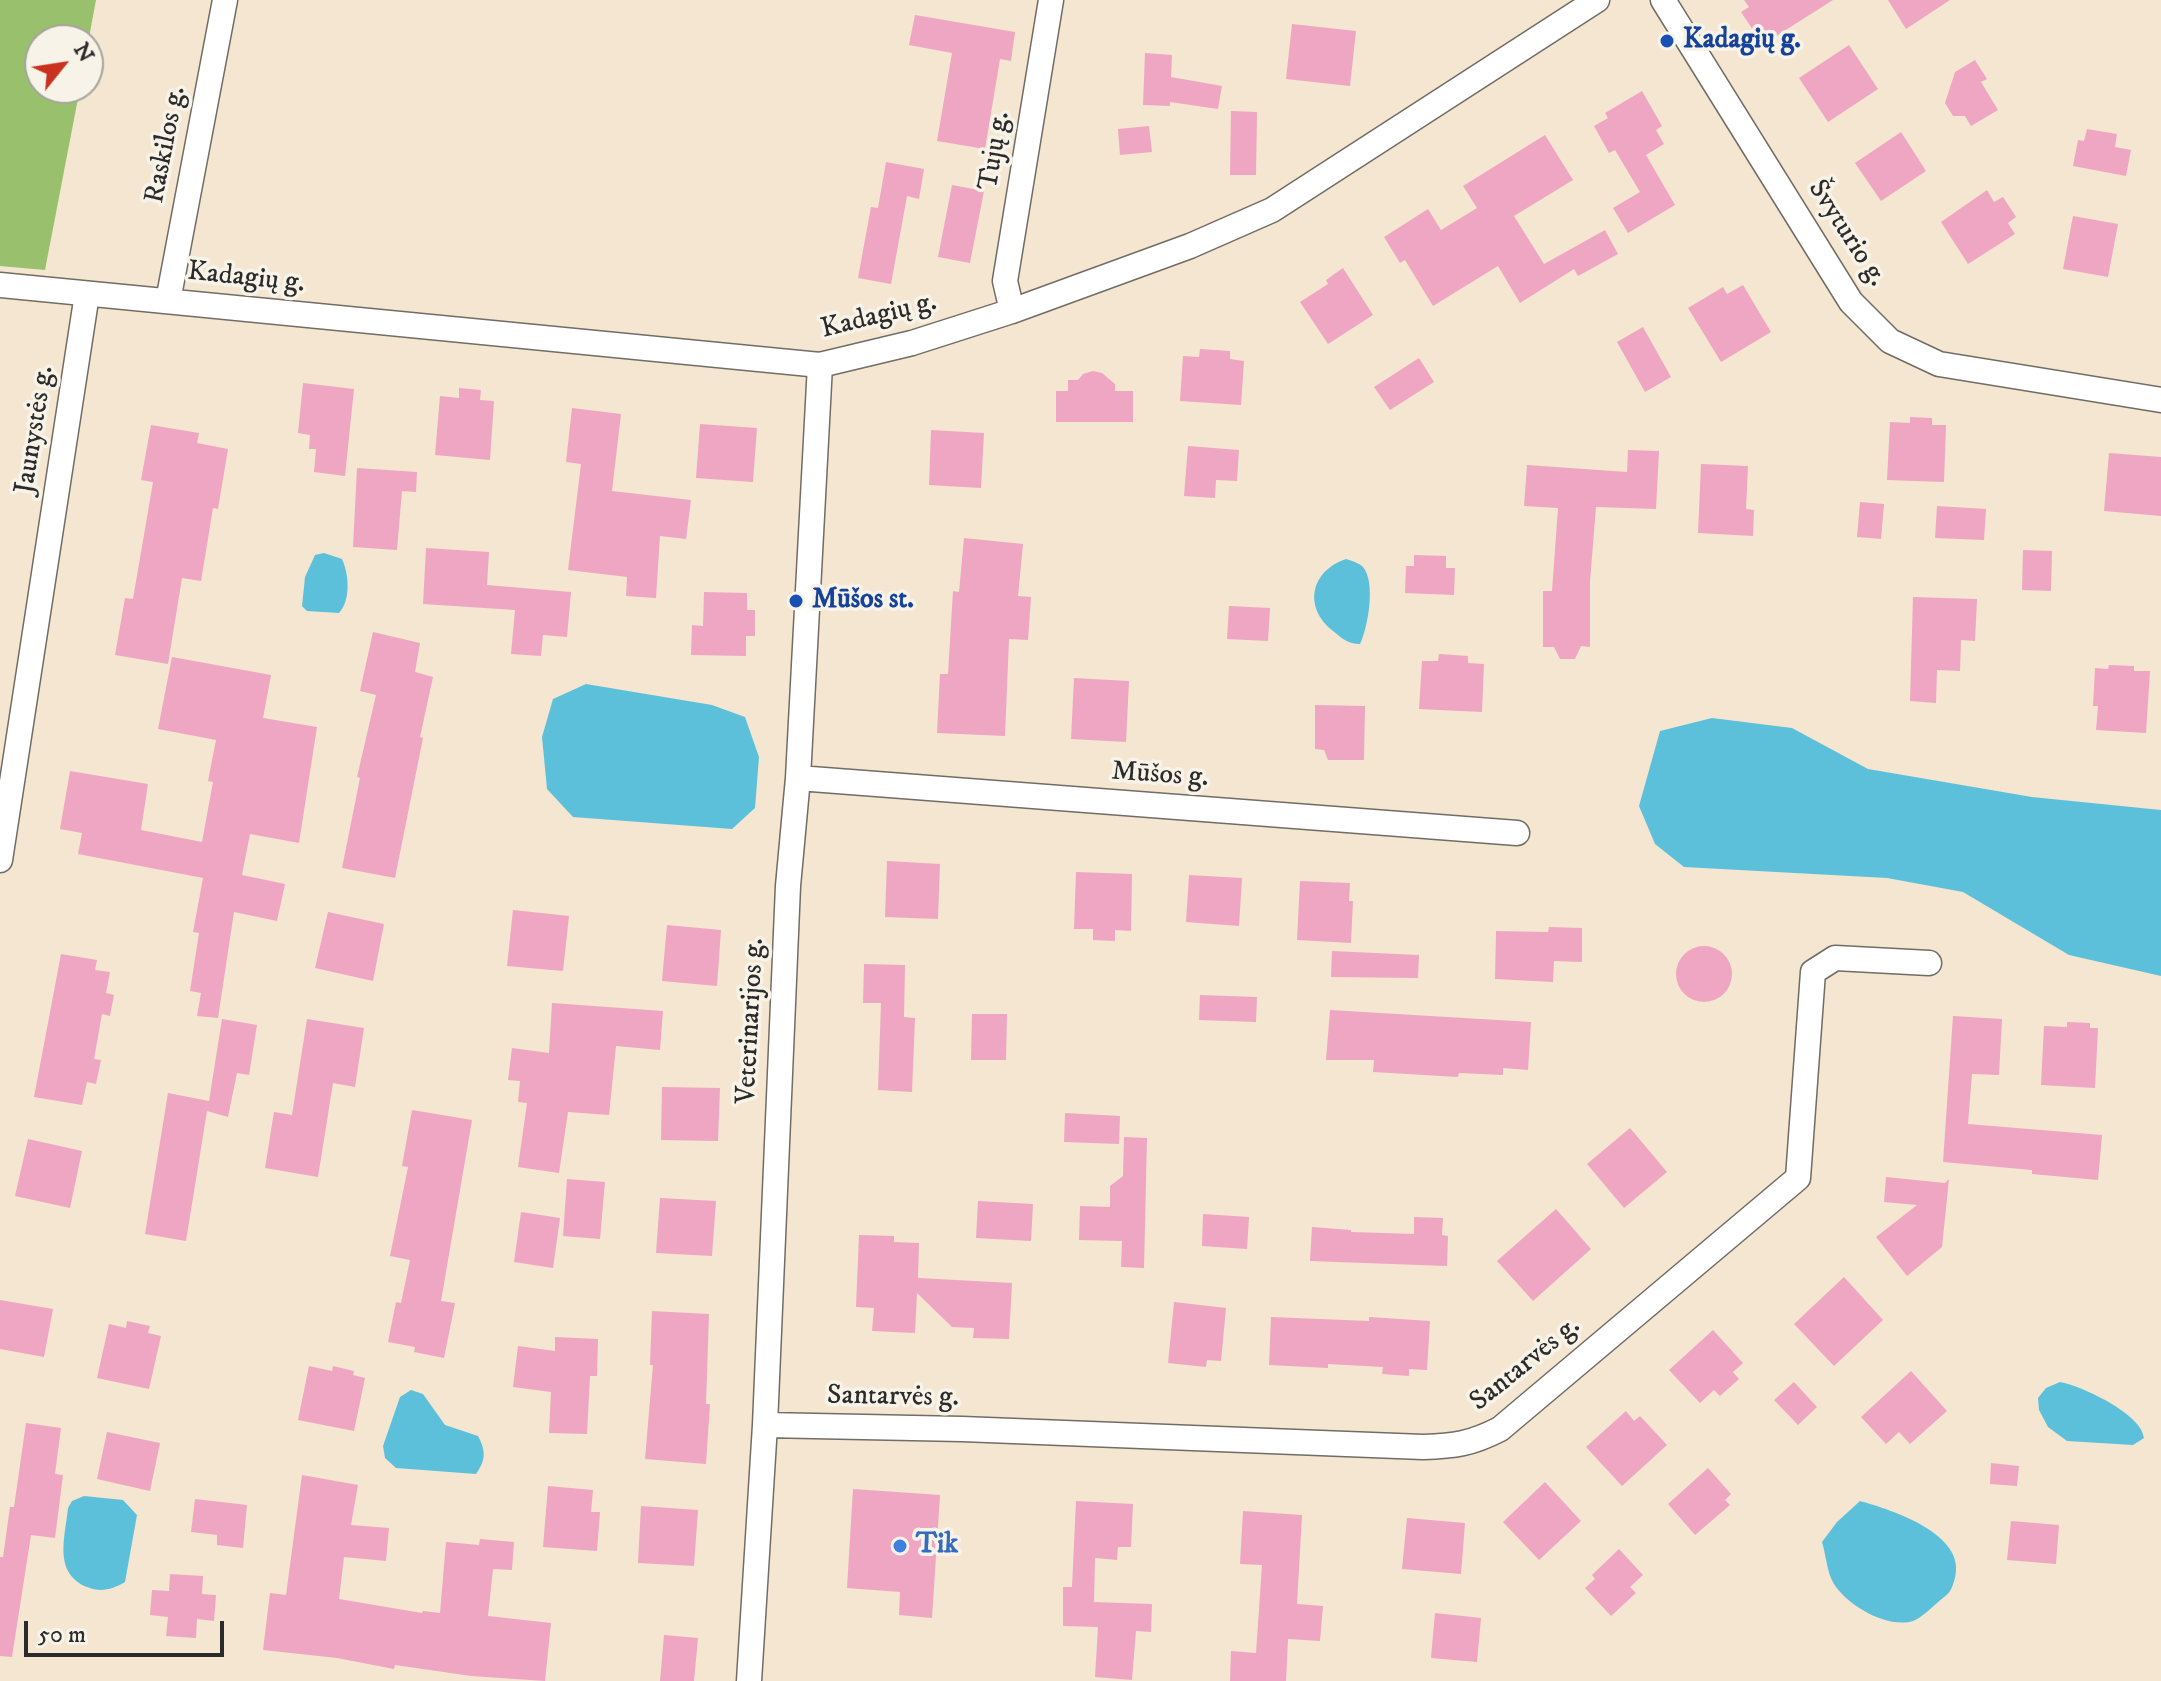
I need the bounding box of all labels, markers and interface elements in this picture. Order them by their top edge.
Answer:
north arrow [24,24,104,104]
place label: Kadagių g. [1683,24,1801,58]
marker: Kadagių g. [1658,32,1676,50]
text: N [67,38,100,67]
street label: Raskilos g. [139,84,195,206]
street label: Tujų g. [973,109,1019,193]
street label: Švyturio g. [1799,175,1893,293]
street label: Kadagių g. [186,256,306,302]
street label: Kadagių g. [818,286,940,348]
street label: Jaunystės g. [9,364,63,496]
place label: Mūšos st. [812,584,914,618]
marker: Mūšos st. [787,592,805,610]
street label: Mūšos g. [1110,756,1210,796]
street label: Veterinarijos g. [731,937,773,1105]
street label: Santarvės g. [1464,1310,1588,1420]
street label: Santarvės g. [827,1380,959,1416]
place label: Tik [916,1529,958,1563]
marker: Tik [891,1537,909,1555]
scale bar [28,1605,228,1655]
text: 50 m [38,1620,86,1650]

